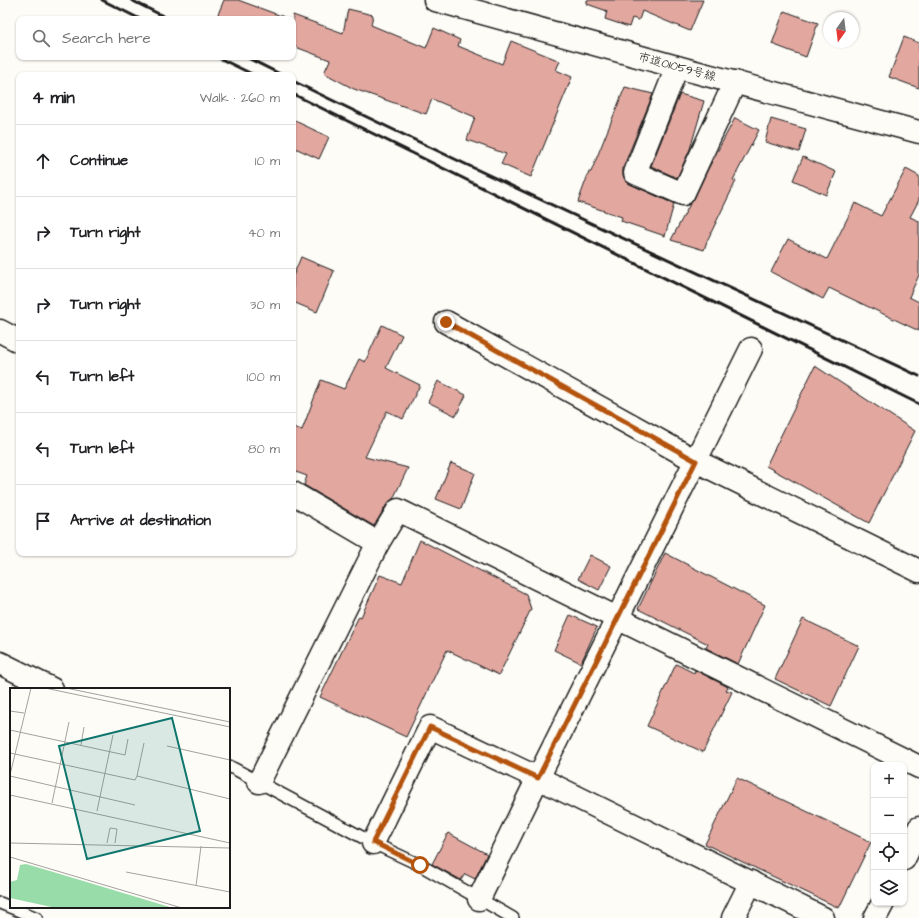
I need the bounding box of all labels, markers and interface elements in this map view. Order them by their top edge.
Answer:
north arrow [823,12,859,48]
search box [16,16,296,60]
icon: search [30,27,52,49]
text: Search here [62,28,151,49]
street label: 市道01059号線 [636,48,718,86]
text: 4 min [32,86,75,110]
text: Walk · 260 m [200,89,280,107]
icon: ahead [32,150,54,172]
text: Continue [70,150,128,171]
text: 10 m [255,152,280,170]
icon: right [32,222,54,244]
text: Turn right [70,222,141,243]
text: 40 m [248,224,280,242]
icon: right [32,294,54,316]
text: Turn right [70,294,141,315]
text: 30 m [250,296,280,314]
route end [437,313,455,331]
icon: left [32,366,54,388]
text: Turn left [70,366,134,387]
text: 100 m [247,368,280,386]
icon: left [32,438,54,460]
text: Turn left [70,438,134,459]
text: 80 m [248,440,280,458]
icon: arrive [32,510,54,532]
text: Arrive at destination [70,510,211,531]
inset map [10,688,230,908]
map controls [871,762,907,906]
button: + [871,762,907,798]
button: − [871,798,907,834]
button: locate [871,834,907,870]
route start [411,856,429,874]
button: layers [871,870,907,906]

